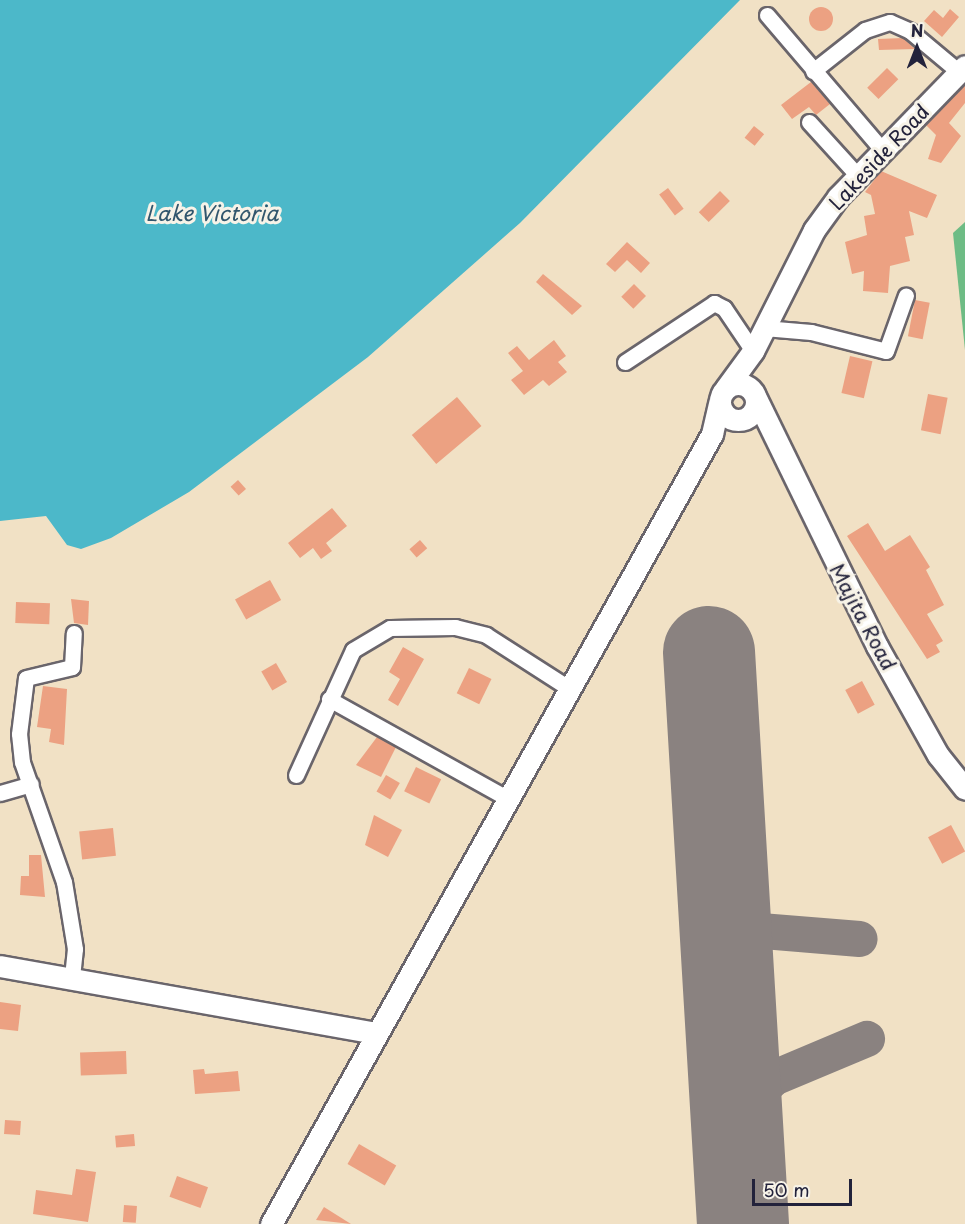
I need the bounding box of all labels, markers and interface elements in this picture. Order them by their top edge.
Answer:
north arrow [887,18,947,78]
text: N [911,18,923,42]
street label: Lakeside Road [824,99,934,215]
water label: Lake Victoria [145,199,279,225]
street label: Majita Road [825,559,901,675]
scale bar [755,1167,856,1205]
text: 50 m [763,1176,810,1203]

